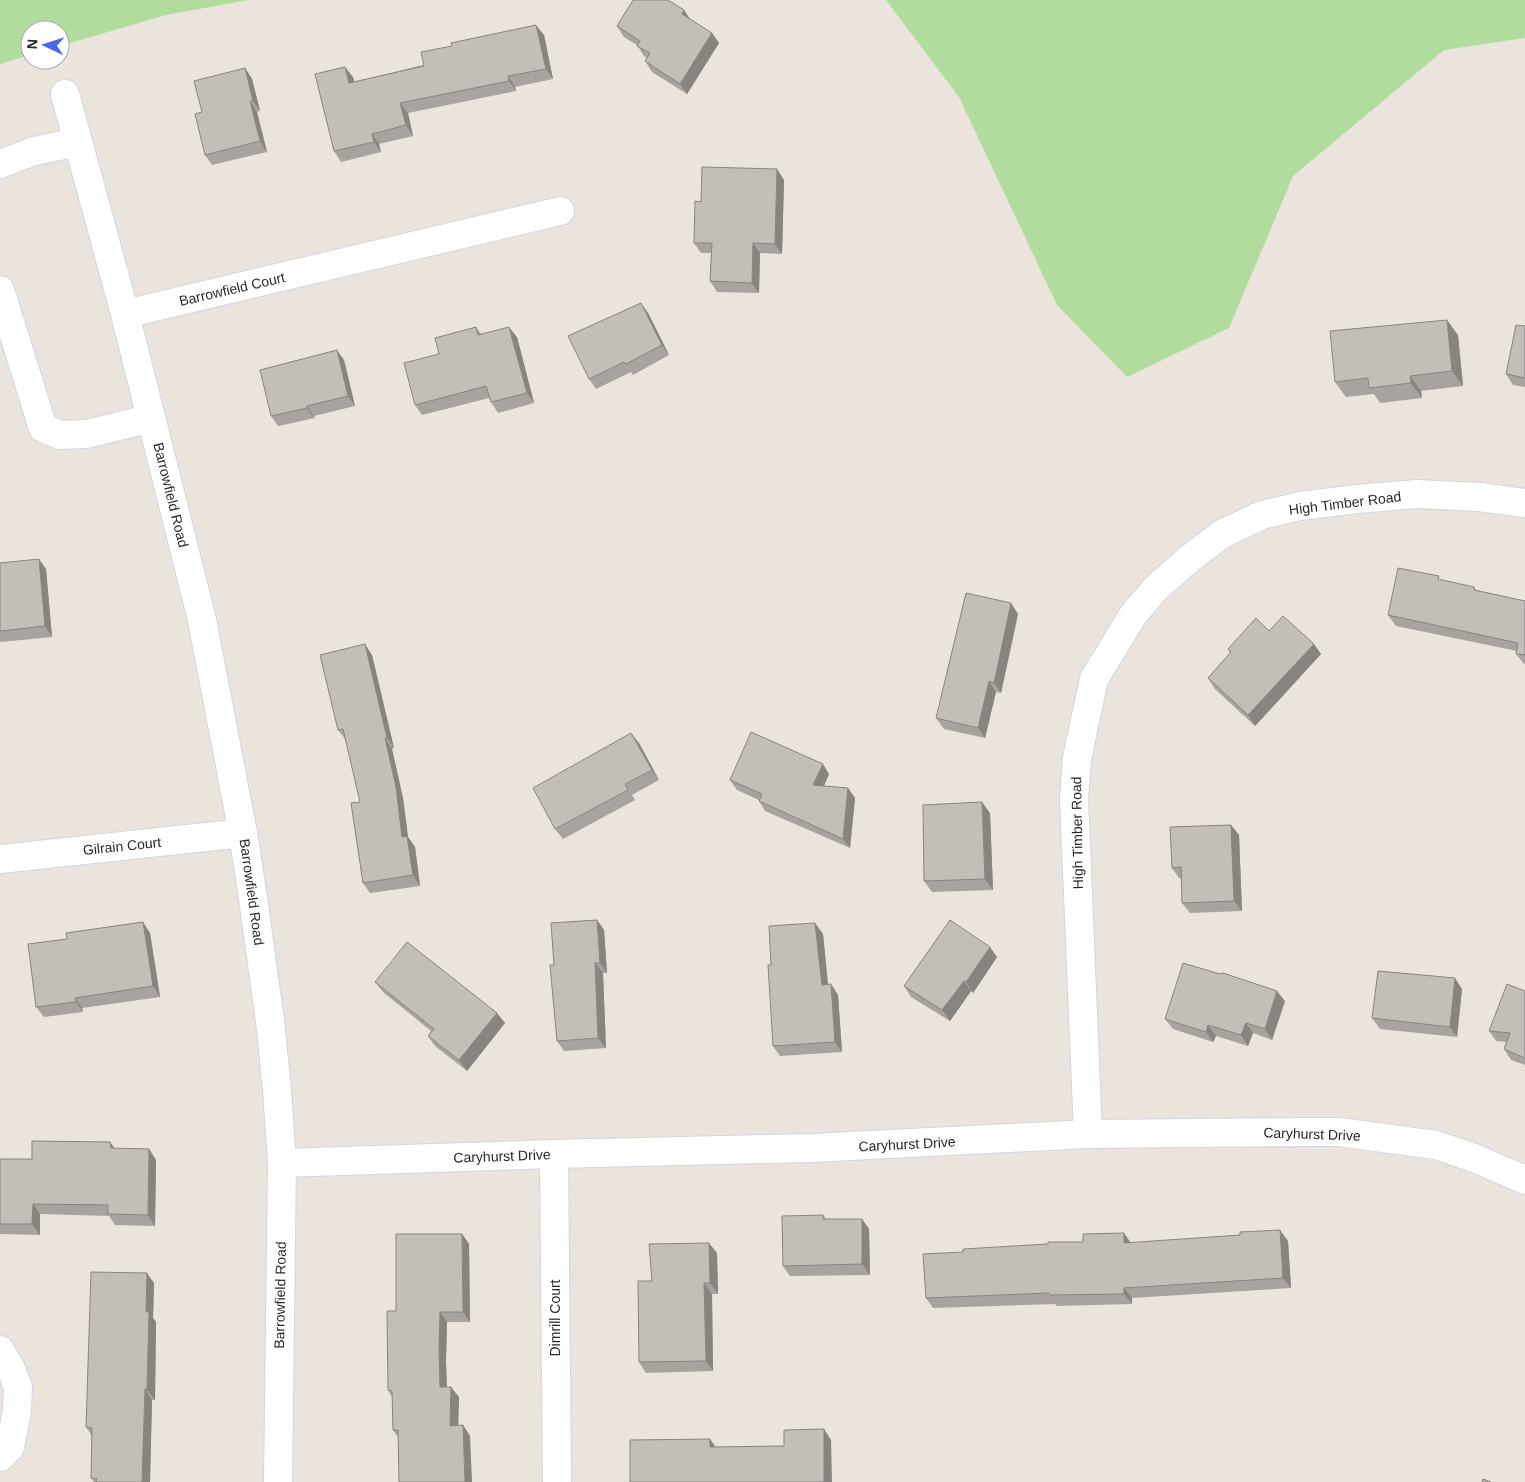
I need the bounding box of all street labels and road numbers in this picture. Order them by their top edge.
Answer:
street label: Barrowfield Court [178,269,287,309]
street label: Barrowfield Road [150,441,192,549]
street label: High Timber Road [1288,488,1402,518]
street label: High Timber Road [1068,776,1086,890]
street label: Gilrain Court [82,834,162,858]
street label: Barrowfield Road [237,838,267,946]
street label: Caryhurst Drive [1263,1124,1361,1144]
street label: Caryhurst Drive [858,1133,956,1155]
street label: Caryhurst Drive [453,1146,551,1166]
street label: Barrowfield Road [271,1241,289,1349]
street label: Dimrill Court [547,1279,563,1357]

